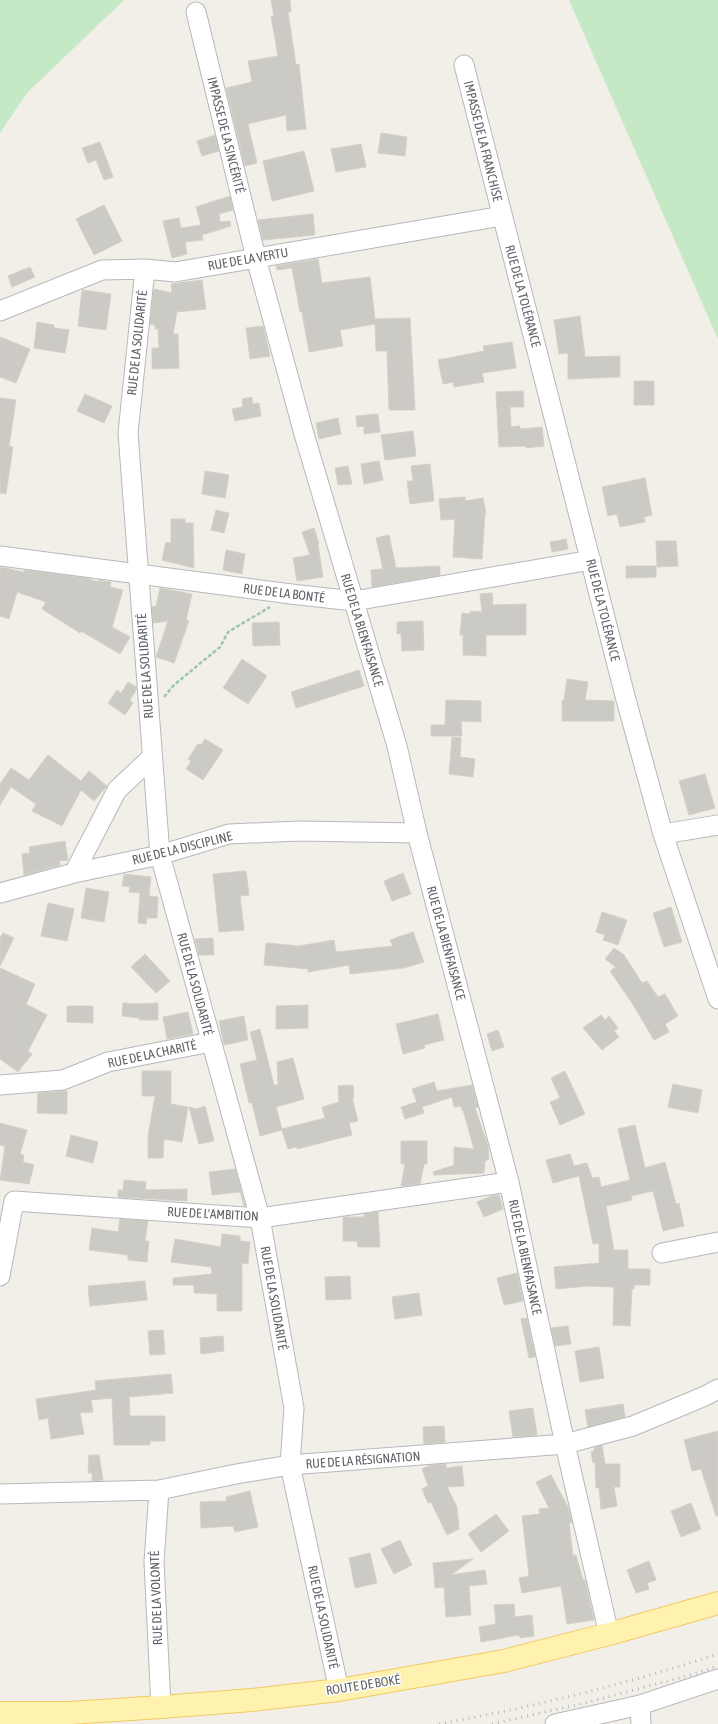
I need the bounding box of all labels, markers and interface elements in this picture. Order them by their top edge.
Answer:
street label: IMPASSE DE LA SINCÉRITÉ [204,75,248,195]
street label: IMPASSE DE LA FRANCHISE [461,79,505,203]
street label: RUE DE LA TOLÉRANCE [502,243,544,349]
street label: RUE DE LA VERTU [207,245,289,273]
street label: RUE DE LA SOLIDARITÉ [124,289,150,396]
street label: RUE DE LA TOLÉRANCE [583,557,623,663]
street label: RUE DE LA BIENFAISANCE [338,572,386,689]
street label: RUE DE LA BONTÉ [242,581,326,605]
street label: RUE DE LA SOLIDARITÉ [134,612,156,719]
street label: RUE DE LA DISCIPLINE [130,828,234,868]
street label: RUE DE LA BIENFAISANCE [424,884,469,1002]
street label: RUE DE LA SOLIDARITÉ [174,931,216,1037]
street label: RUE DE LA CHARITÉ [106,1037,198,1071]
street label: RUE DE LA BIENFAISANCE [505,1198,545,1316]
street label: RUE DE L'AMBITION [167,1204,259,1224]
street label: RUE DE LA SOLIDARITÉ [257,1245,291,1352]
street label: RUE DE LA RÉSIGNATION [305,1449,421,1471]
street label: RUE DE LA VOLONTÉ [147,1550,165,1645]
street label: RUE DE LA SOLIDARITÉ [305,1564,341,1671]
street label: ROUTE DE BOKÉ [325,1672,402,1698]

